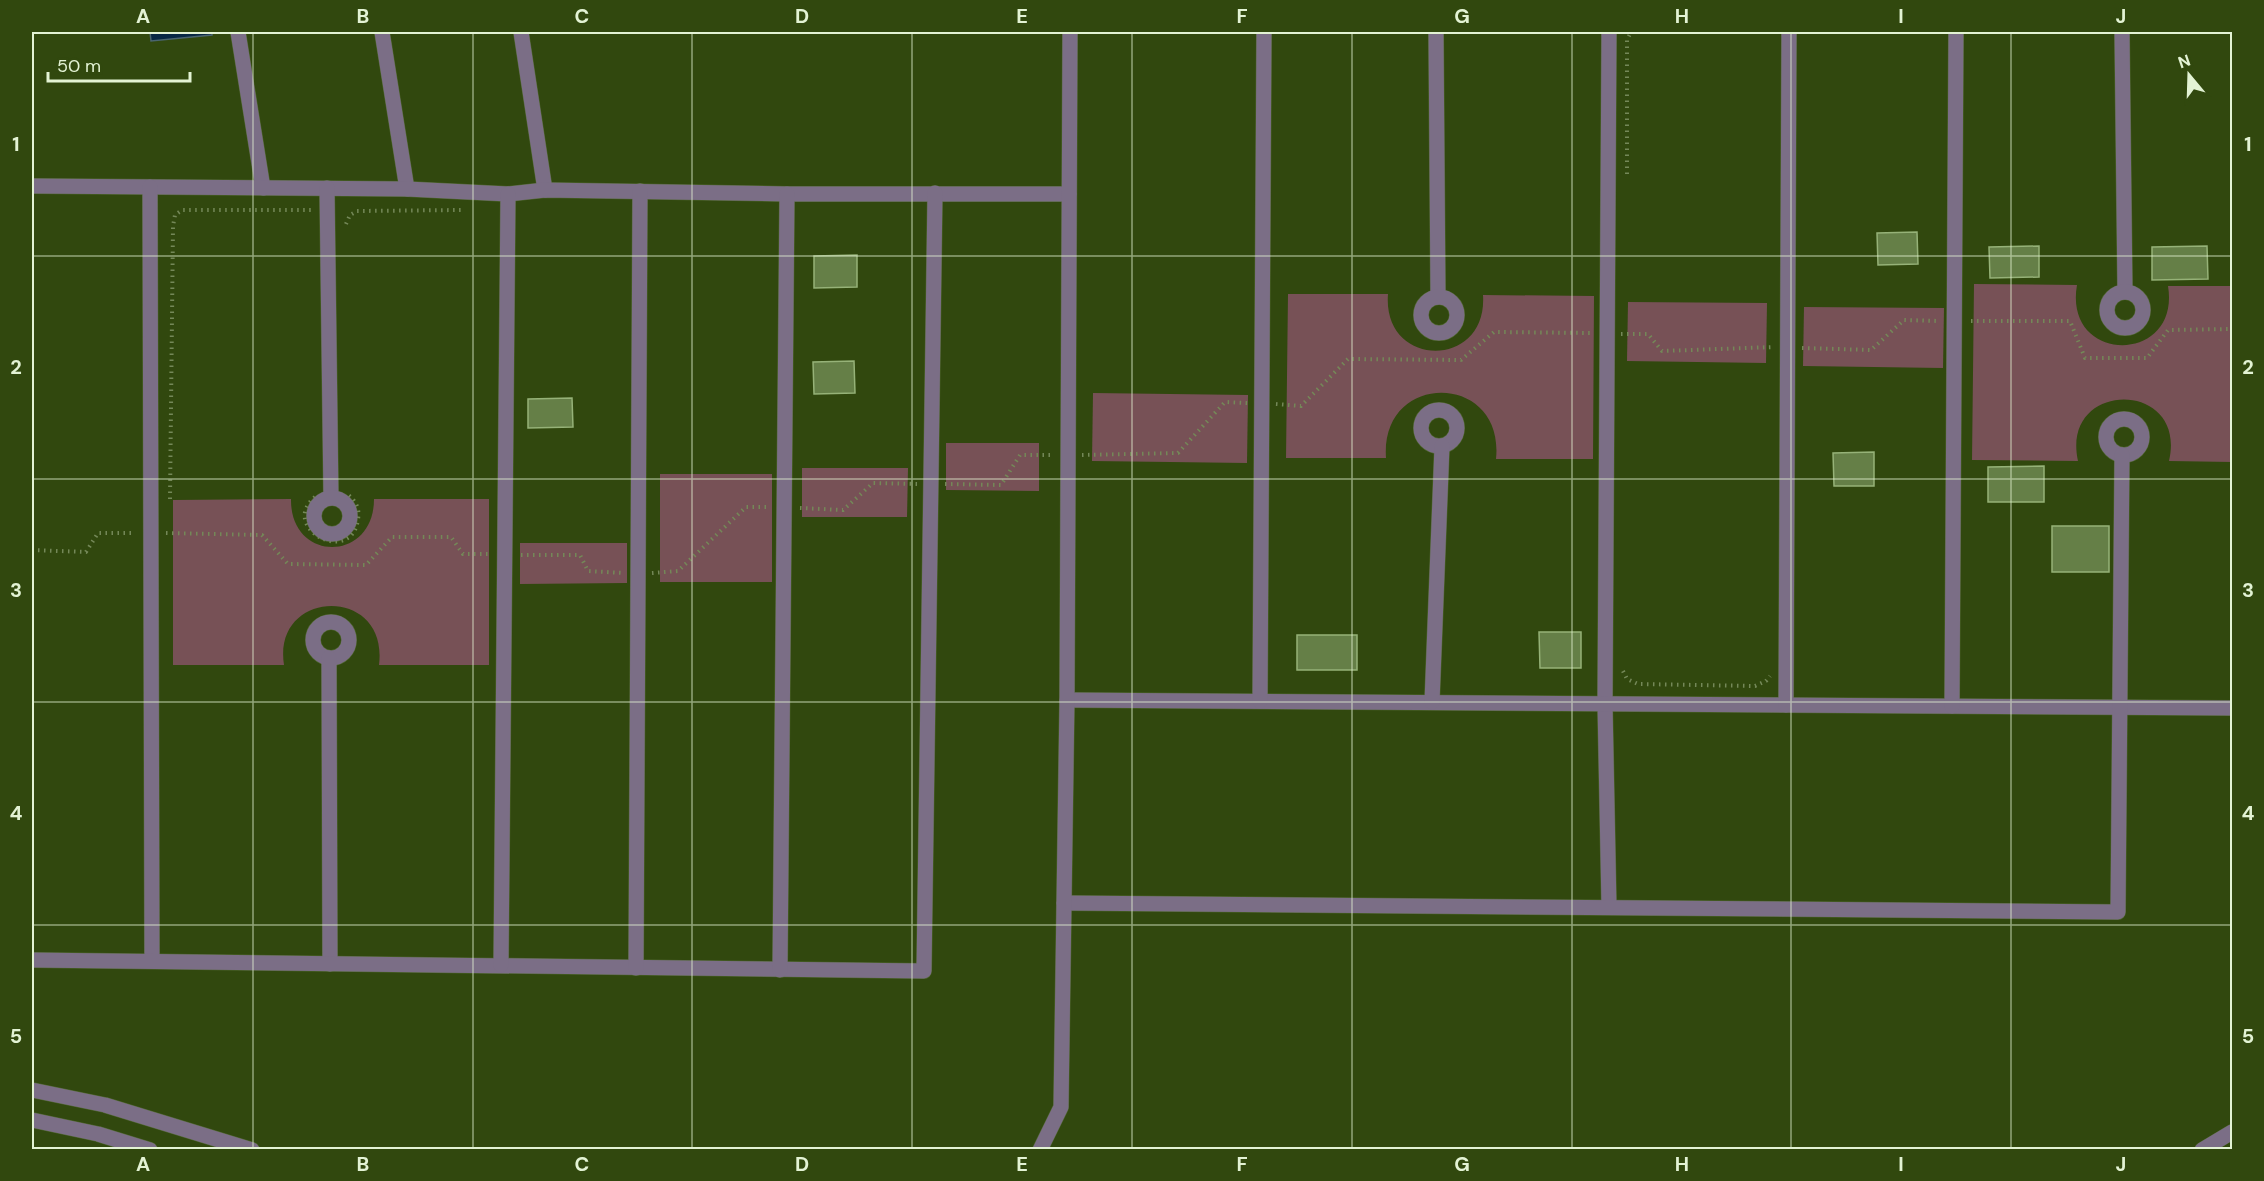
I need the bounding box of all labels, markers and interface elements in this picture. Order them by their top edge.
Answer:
text: A [136,3,150,29]
text: B [357,3,369,29]
text: C [575,3,589,29]
text: D [795,3,809,29]
text: E [1016,3,1028,29]
text: F [1236,3,1248,29]
text: G [1454,3,1470,29]
text: H [1675,3,1689,29]
text: I [1898,3,1904,29]
text: J [2116,3,2126,29]
scale bar [48,45,190,83]
north arrow [2159,45,2219,105]
text: N [2175,49,2193,73]
text: 50 m [57,54,101,78]
text: 1 [12,131,20,157]
text: 1 [2244,131,2252,157]
text: 2 [10,354,22,380]
text: 2 [2242,354,2254,380]
text: 3 [10,577,22,603]
text: 3 [2242,577,2254,603]
text: 4 [10,800,23,826]
text: 4 [2242,800,2255,826]
text: 5 [10,1023,22,1049]
text: 5 [2242,1023,2254,1049]
text: A [136,1151,150,1177]
text: B [357,1151,369,1177]
text: C [575,1151,589,1177]
text: D [795,1151,809,1177]
text: E [1016,1151,1028,1177]
text: F [1236,1151,1248,1177]
text: G [1454,1151,1470,1177]
text: H [1675,1151,1689,1177]
text: I [1898,1151,1904,1177]
text: J [2116,1151,2126,1177]

